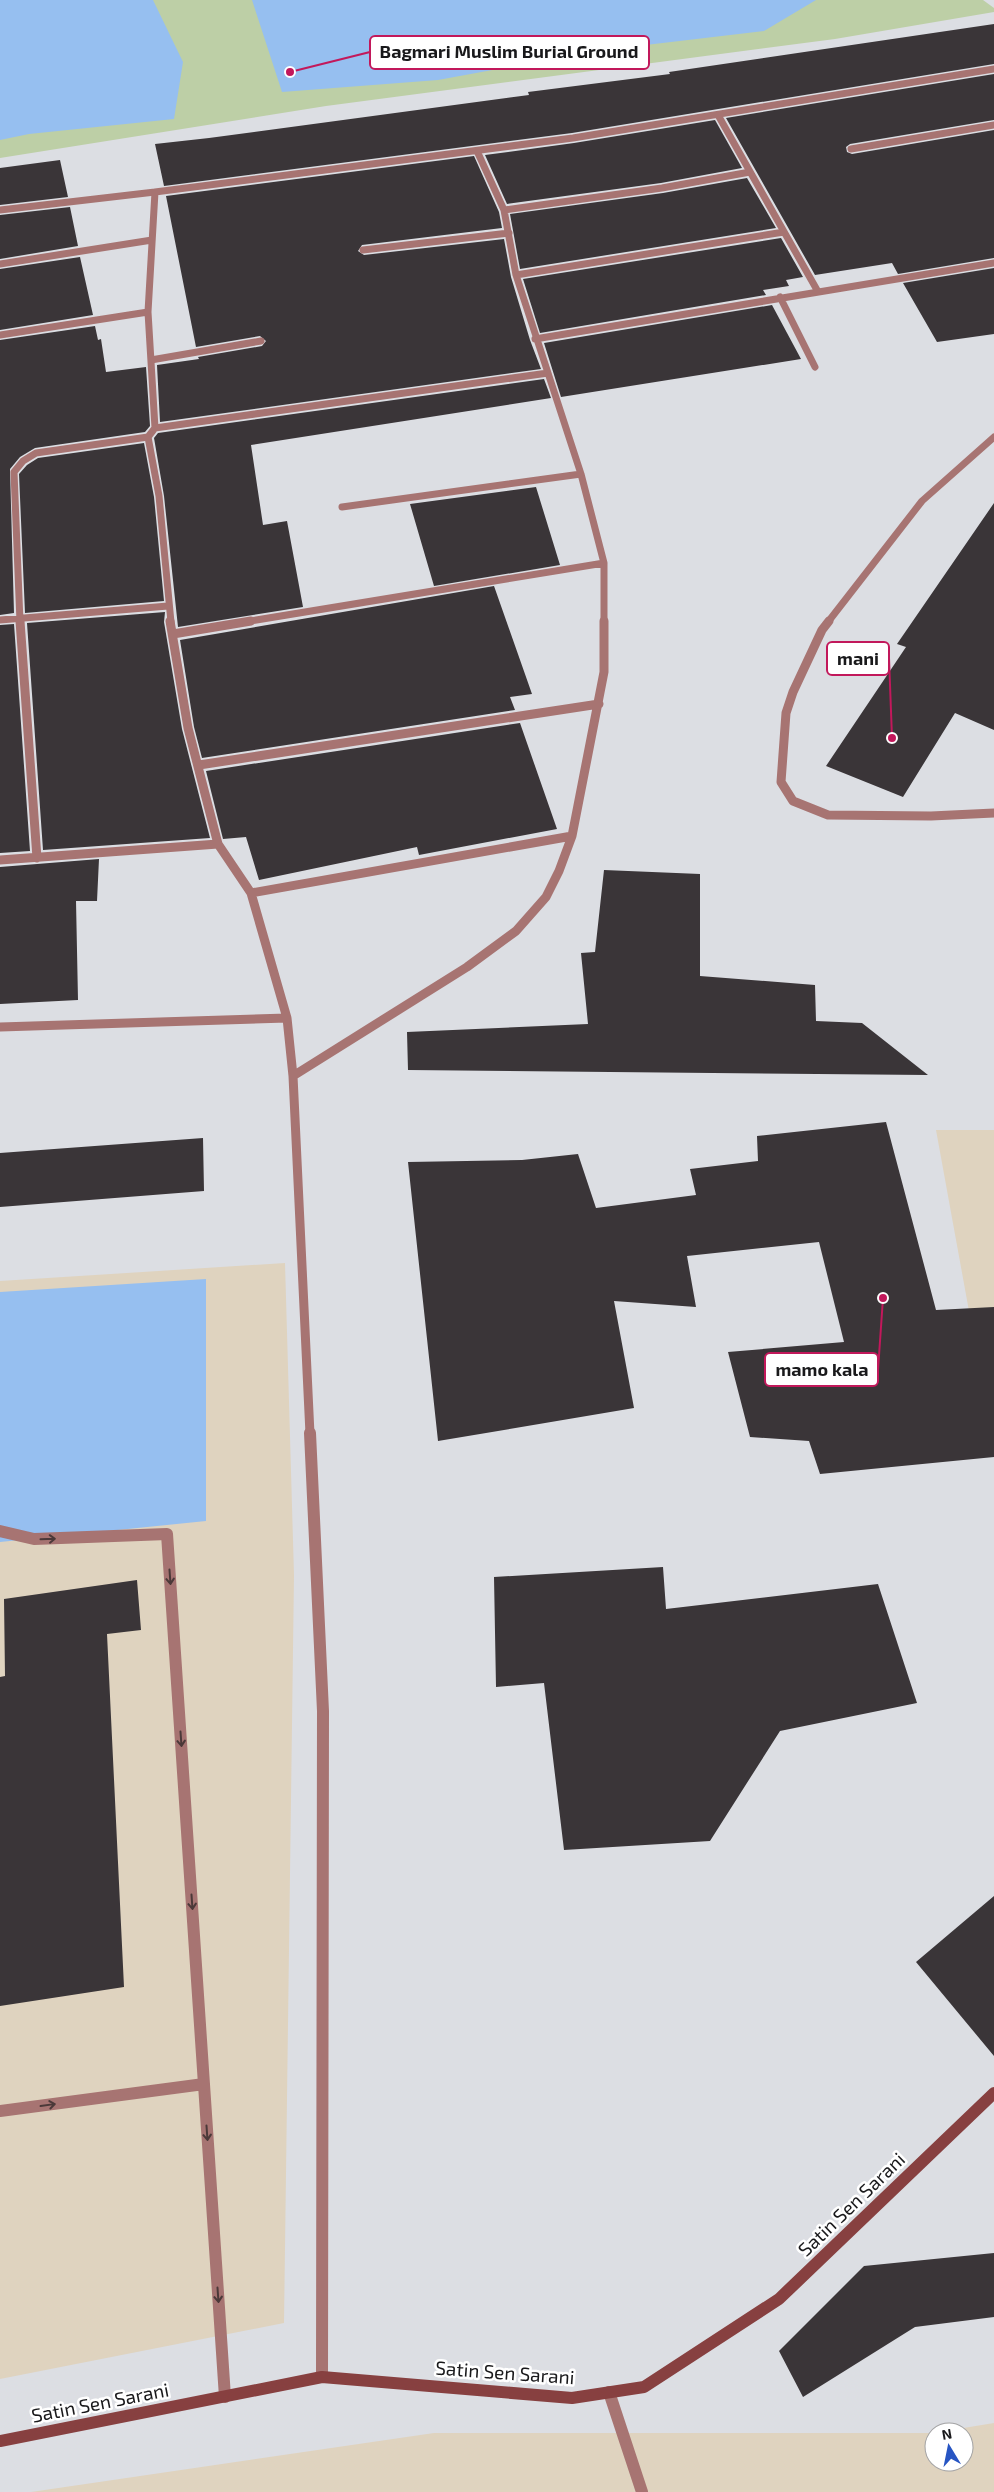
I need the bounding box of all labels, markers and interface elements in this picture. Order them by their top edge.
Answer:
callout: Bagmari Muslim Burial Ground [370,36,649,69]
text: Bagmari Muslim Burial Ground [380,40,638,62]
callout: mani [827,642,889,675]
text: mani [837,647,879,669]
callout: mamo kala [765,1353,878,1386]
text: mamo kala [776,1358,868,1380]
one-way arrow [39,1534,55,1543]
one-way arrow [165,1569,174,1585]
one-way arrow [176,1731,185,1747]
one-way arrow [187,1893,196,1909]
one-way arrow [40,2100,56,2110]
one-way arrow [203,2124,212,2140]
street label: Satin Sen Sarani [793,2147,909,2261]
one-way arrow [213,2286,222,2302]
street label: Satin Sen Sarani [435,2356,575,2388]
street label: Satin Sen Sarani [29,2377,171,2427]
north arrow [924,2422,974,2472]
text: N [940,2424,953,2443]

